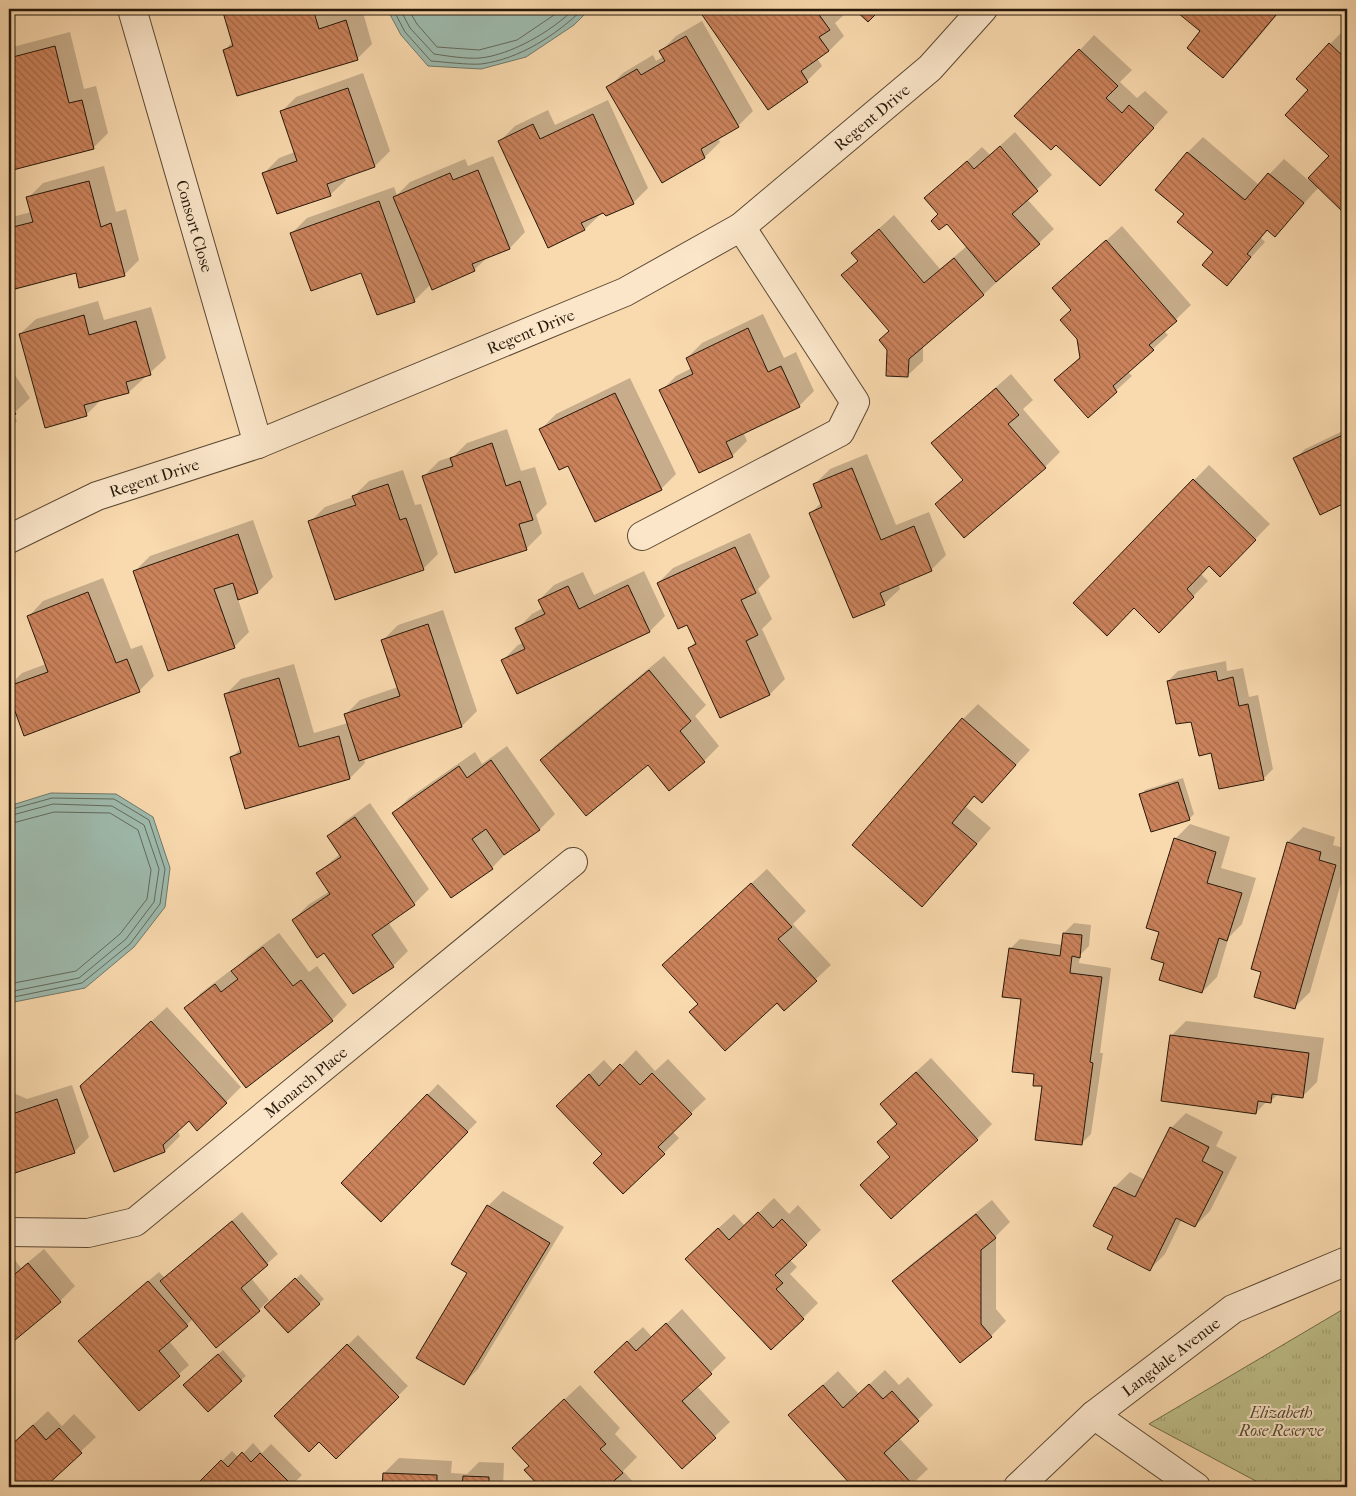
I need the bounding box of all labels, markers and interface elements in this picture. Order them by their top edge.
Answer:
street label: Regent Drive [830,80,913,154]
street label: Consort Close [173,178,217,274]
street label: Regent Drive [484,305,577,358]
street label: Regent Drive [107,454,202,501]
street label: Monarch Place [260,1042,351,1122]
street label: Langdale Avenue [1118,1313,1223,1400]
park label: Elizabeth Rose Reserve [1238,1403,1324,1440]

